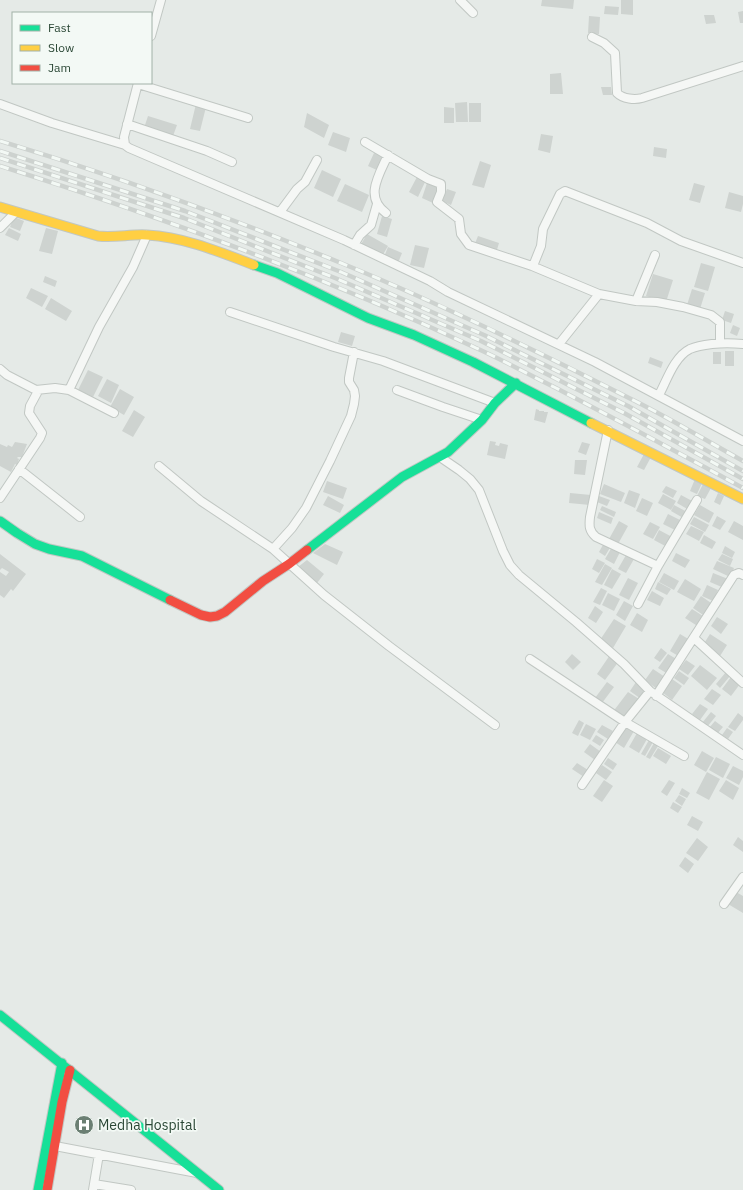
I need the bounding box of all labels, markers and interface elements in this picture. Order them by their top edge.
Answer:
legend [12,12,152,84]
text: Fast [48,20,71,35]
text: Slow [48,40,74,55]
text: Jam [48,60,71,75]
hospital icon: Medha Hospital [73,1114,95,1136]
place label: Medha Hospital [98,1116,196,1134]

